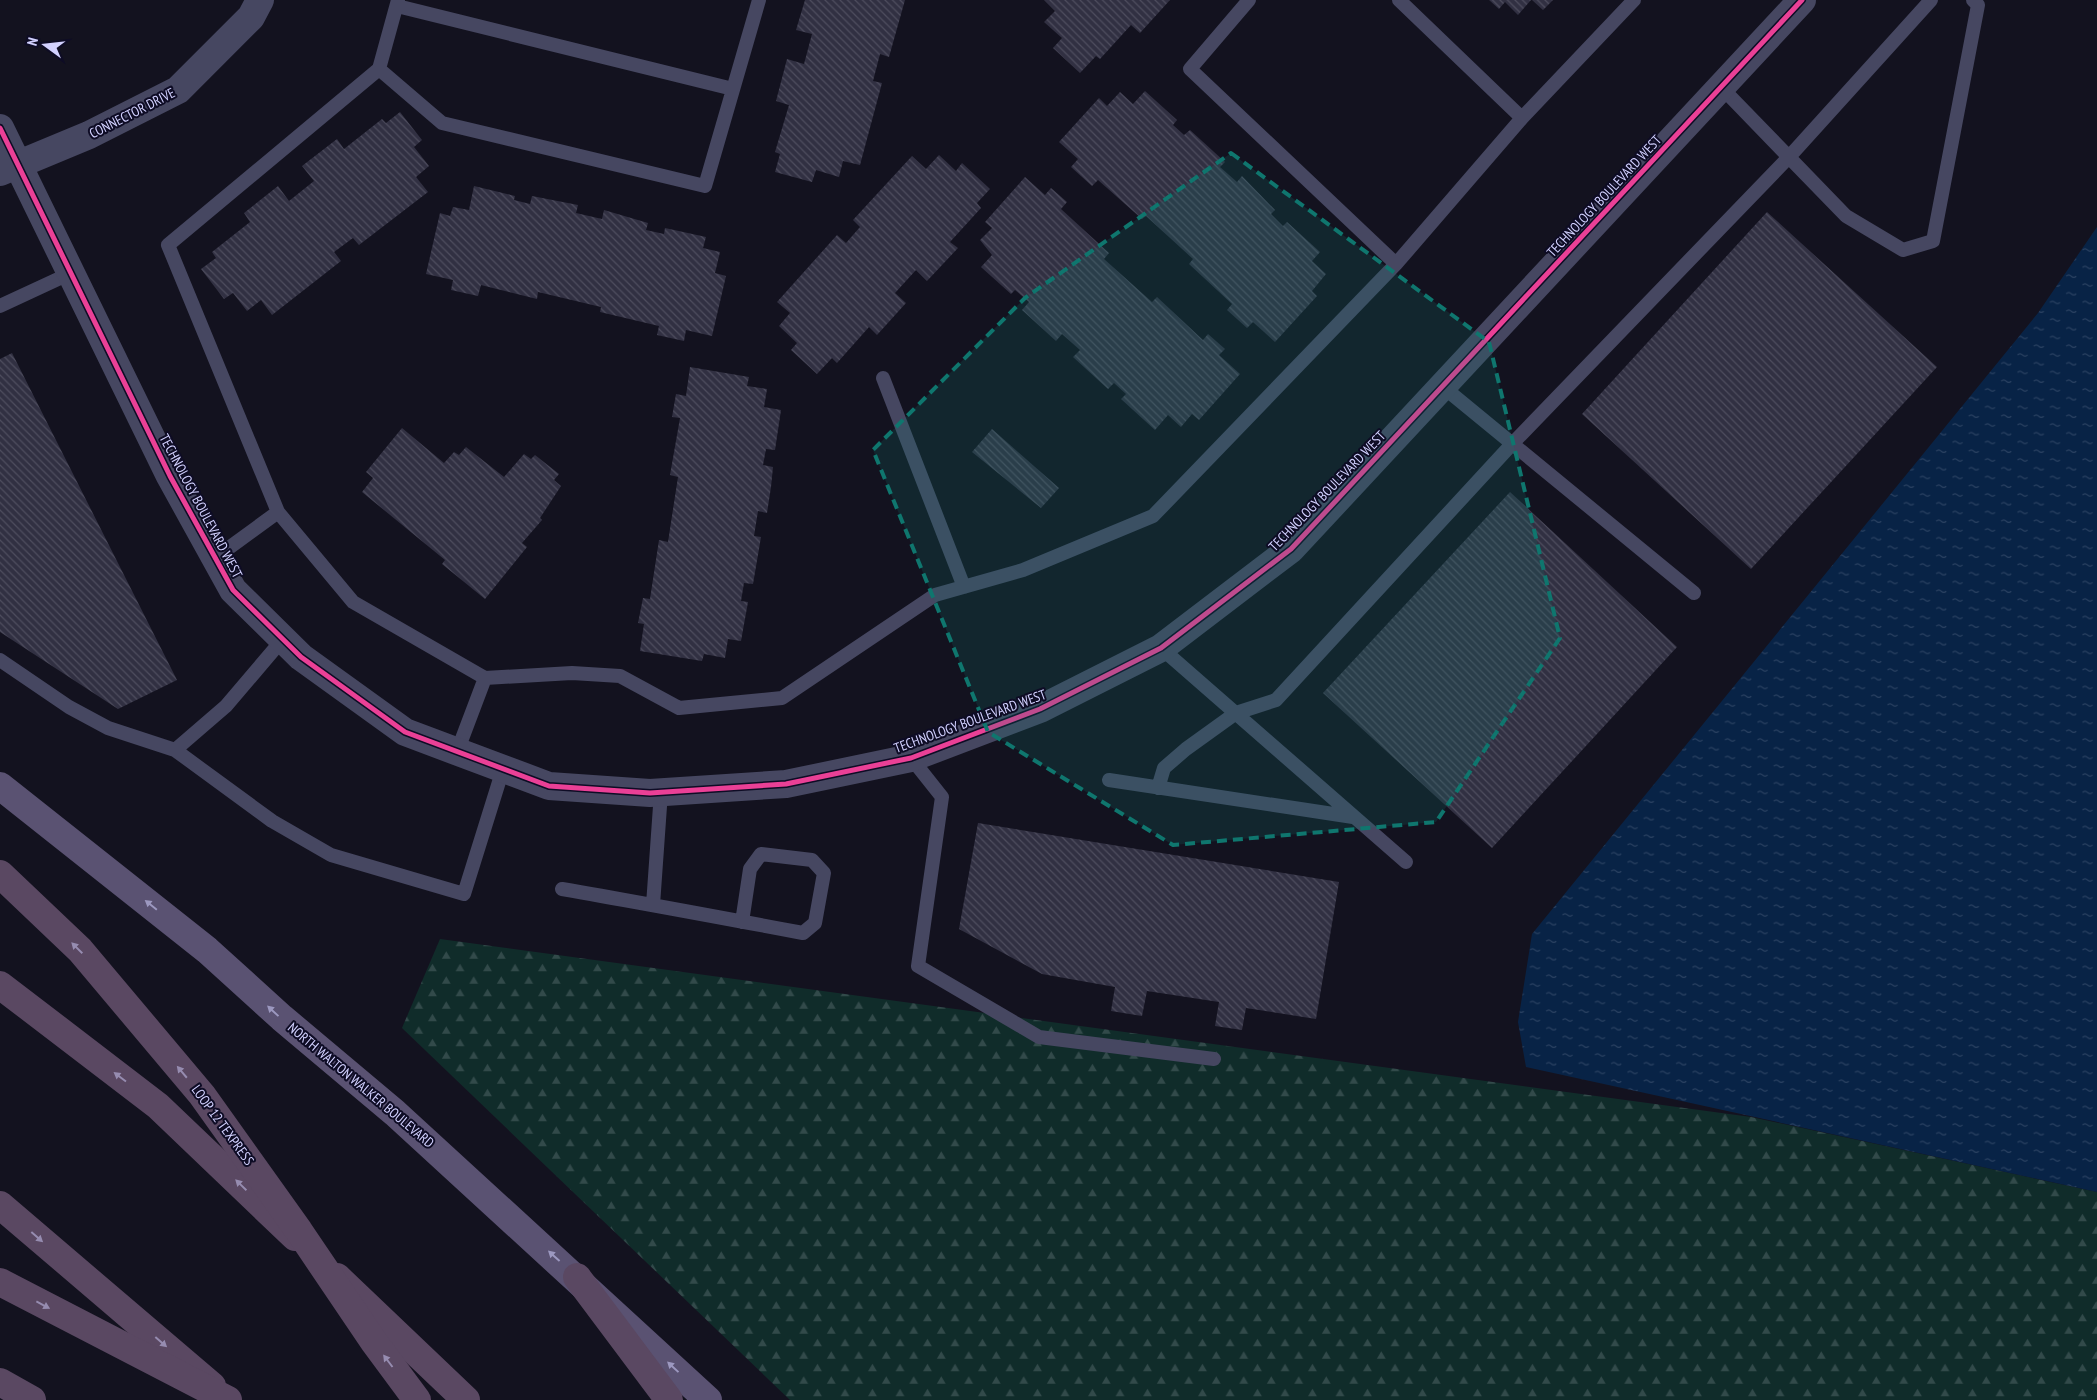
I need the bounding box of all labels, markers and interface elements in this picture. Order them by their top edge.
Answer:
north arrow [20,20,70,70]
text: N [23,36,42,48]
street label: CONNECTOR DRIVE [86,84,178,142]
street label: TECHNOLOGY BOULEVARD WEST [1543,131,1666,261]
street label: TECHNOLOGY BOULEVARD WEST [1265,426,1390,555]
street label: TECHNOLOGY BOULEVARD WEST [155,431,247,582]
street label: TECHNOLOGY BOULEVARD WEST [892,685,1049,757]
one-way arrow [145,899,158,910]
one-way arrow [72,942,84,954]
one-way arrow [268,1005,280,1017]
street label: NORTH WALTON WALKER BOULEVARD [284,1018,438,1152]
one-way arrow [177,1066,188,1079]
one-way arrow [114,1071,127,1082]
street label: LOOP 12 TEXPRESS [188,1081,258,1169]
one-way arrow [235,1179,247,1191]
one-way arrow [31,1231,44,1242]
one-way arrow [548,1250,560,1262]
one-way arrow [36,1301,50,1309]
one-way arrow [154,1337,167,1348]
one-way arrow [382,1355,393,1368]
one-way arrow [667,1361,679,1373]

